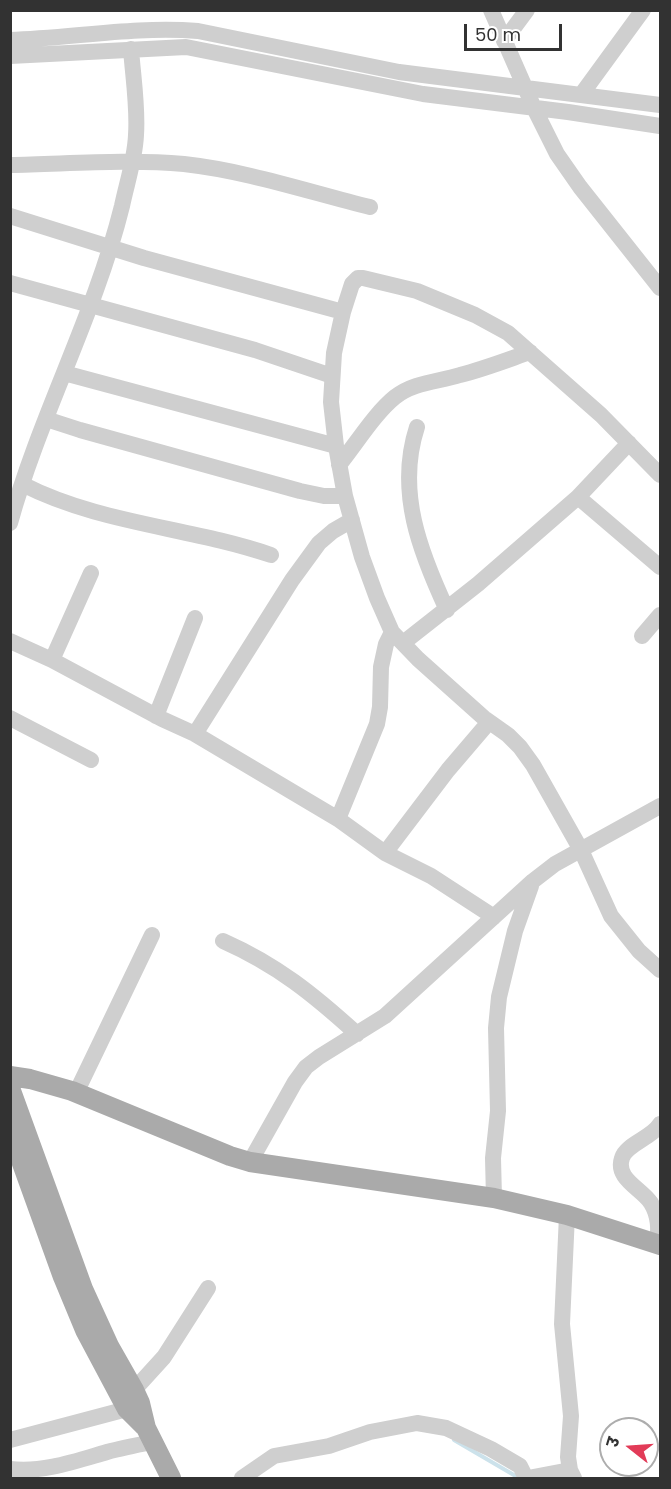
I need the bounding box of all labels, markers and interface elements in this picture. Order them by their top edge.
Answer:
scale bar [467,12,564,50]
text: 50 m [475,22,521,47]
north arrow [599,1417,659,1477]
text: उ [601,1434,626,1450]

